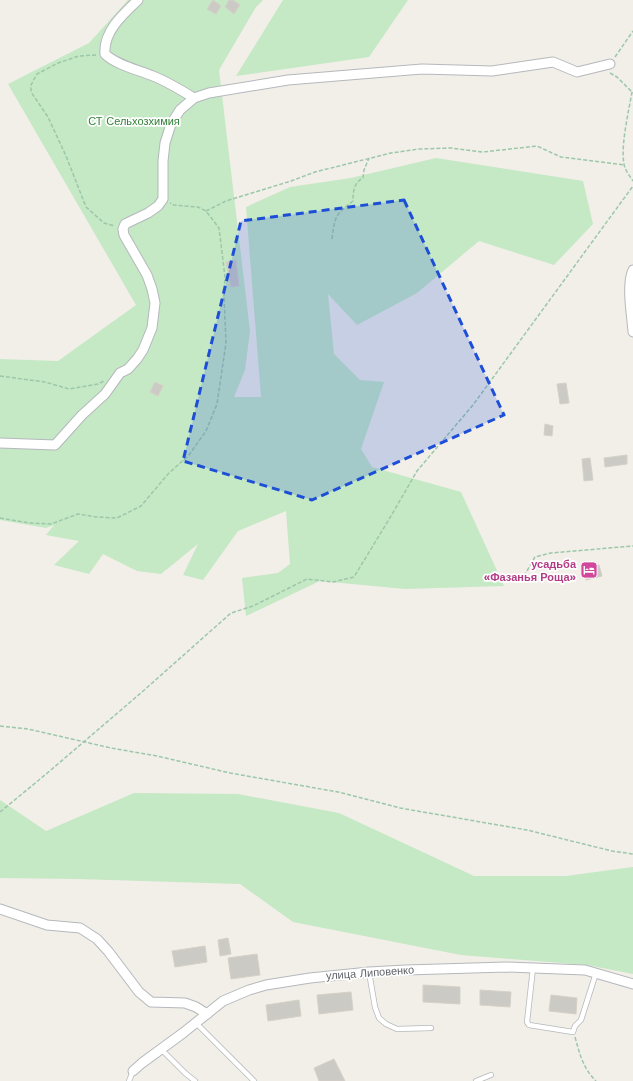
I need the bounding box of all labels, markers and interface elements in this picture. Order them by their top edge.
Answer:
park label: СТ Сельхозхимия [88,115,180,128]
place label: усадьба «Фазанья Роща» [484,558,577,584]
hotel icon: усадьба «Фазанья Роща» [579,560,599,580]
street label: улица Липовенко [325,963,415,983]

